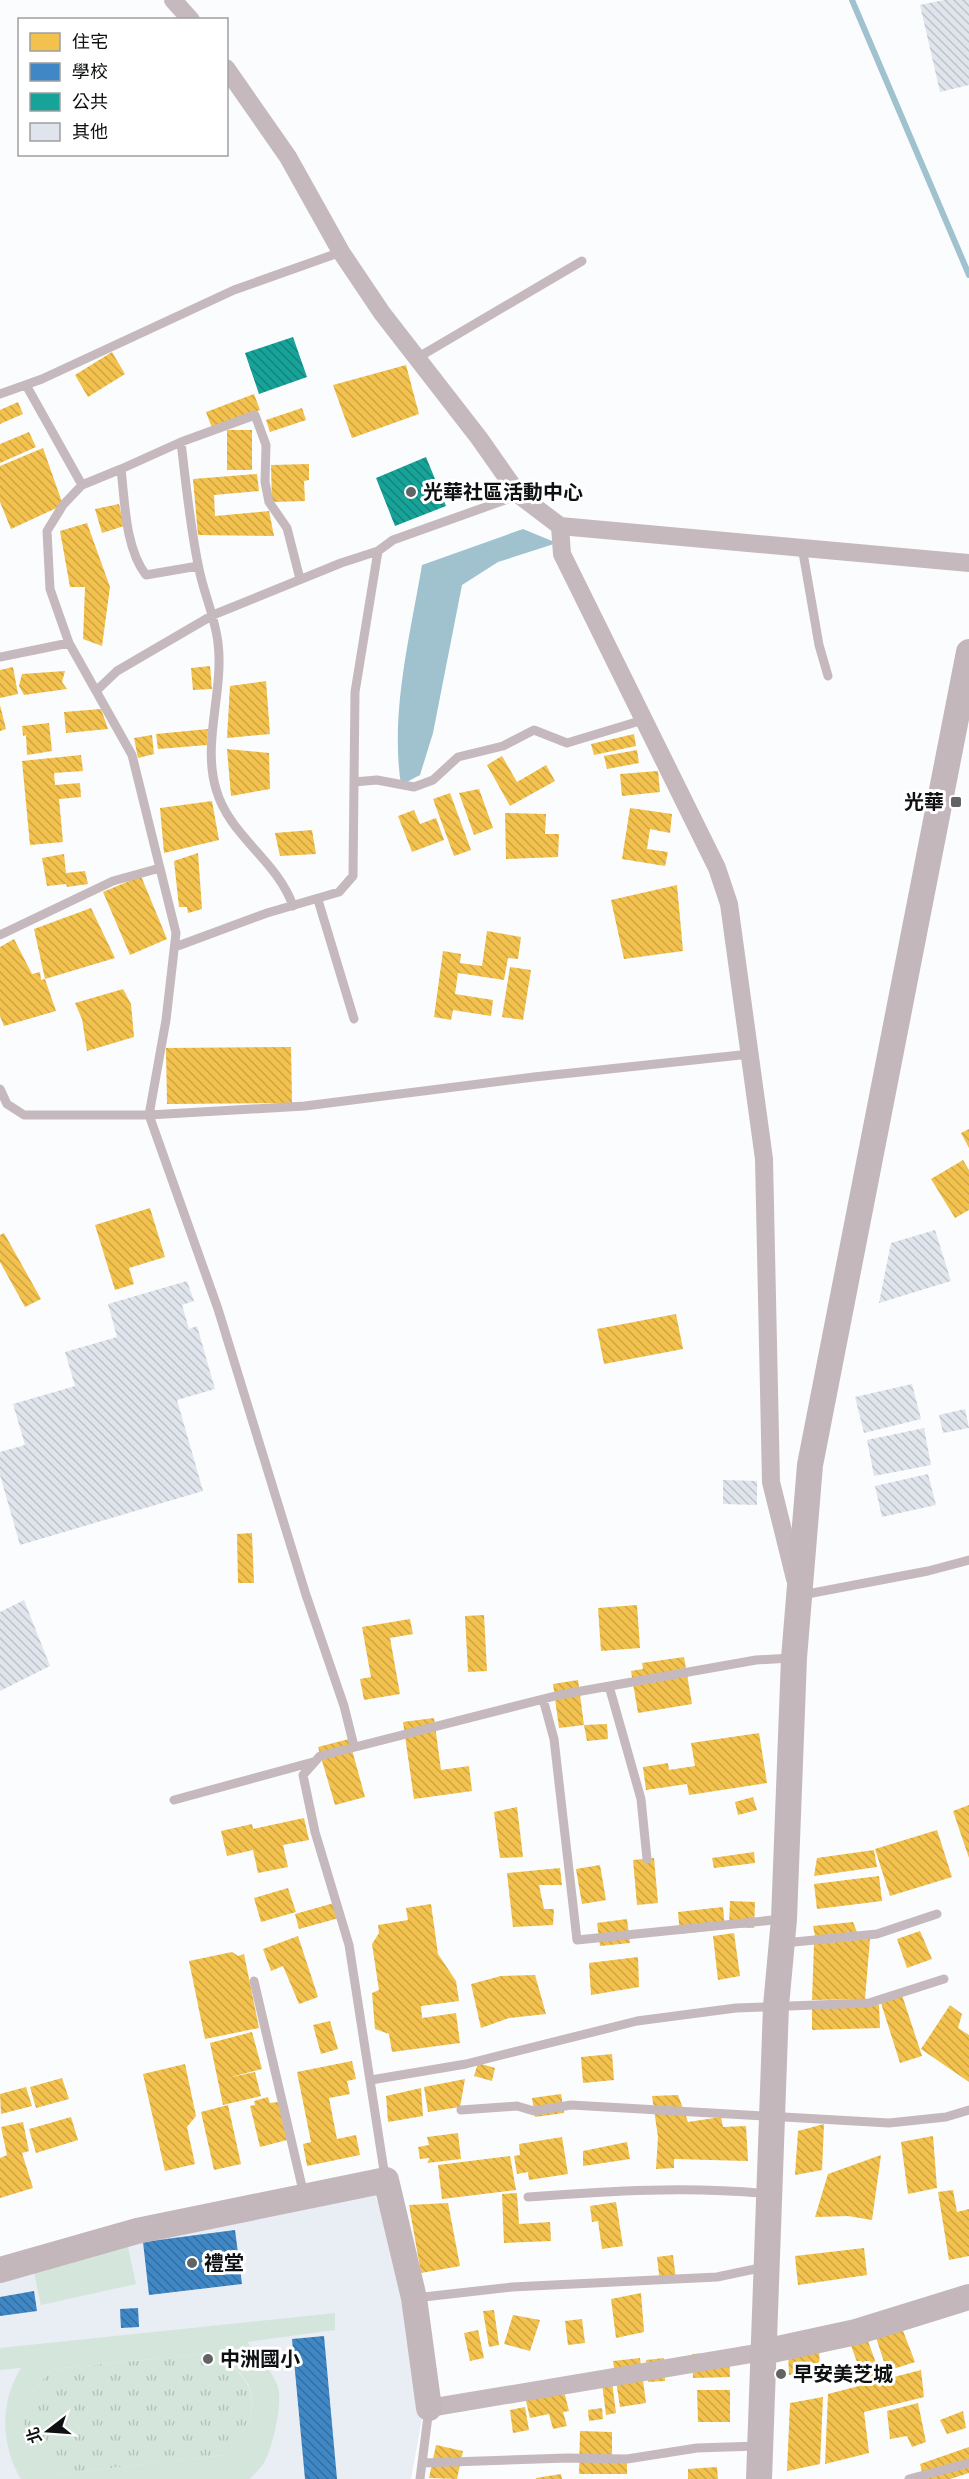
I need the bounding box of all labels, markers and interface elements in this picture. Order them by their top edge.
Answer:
legend [18,18,228,156]
text: 住宅 [72,29,108,53]
text: 學校 [72,59,108,83]
text: 公共 [72,89,108,113]
text: 其他 [72,119,108,143]
place label: 光華社區活動中心 [423,478,583,505]
marker: 光華社區活動中心 [404,485,418,499]
place label: 光華 [904,788,944,815]
marker: 光華 [949,795,963,809]
place label: 禮堂 [204,2249,244,2276]
marker: 禮堂 [185,2256,199,2270]
place label: 中洲國小 [220,2345,300,2372]
marker: 中洲國小 [201,2352,215,2366]
place label: 早安美芝城 [793,2360,893,2387]
marker: 早安美芝城 [774,2367,788,2381]
north arrow [18,2401,78,2461]
text: 北 [21,2425,47,2446]

